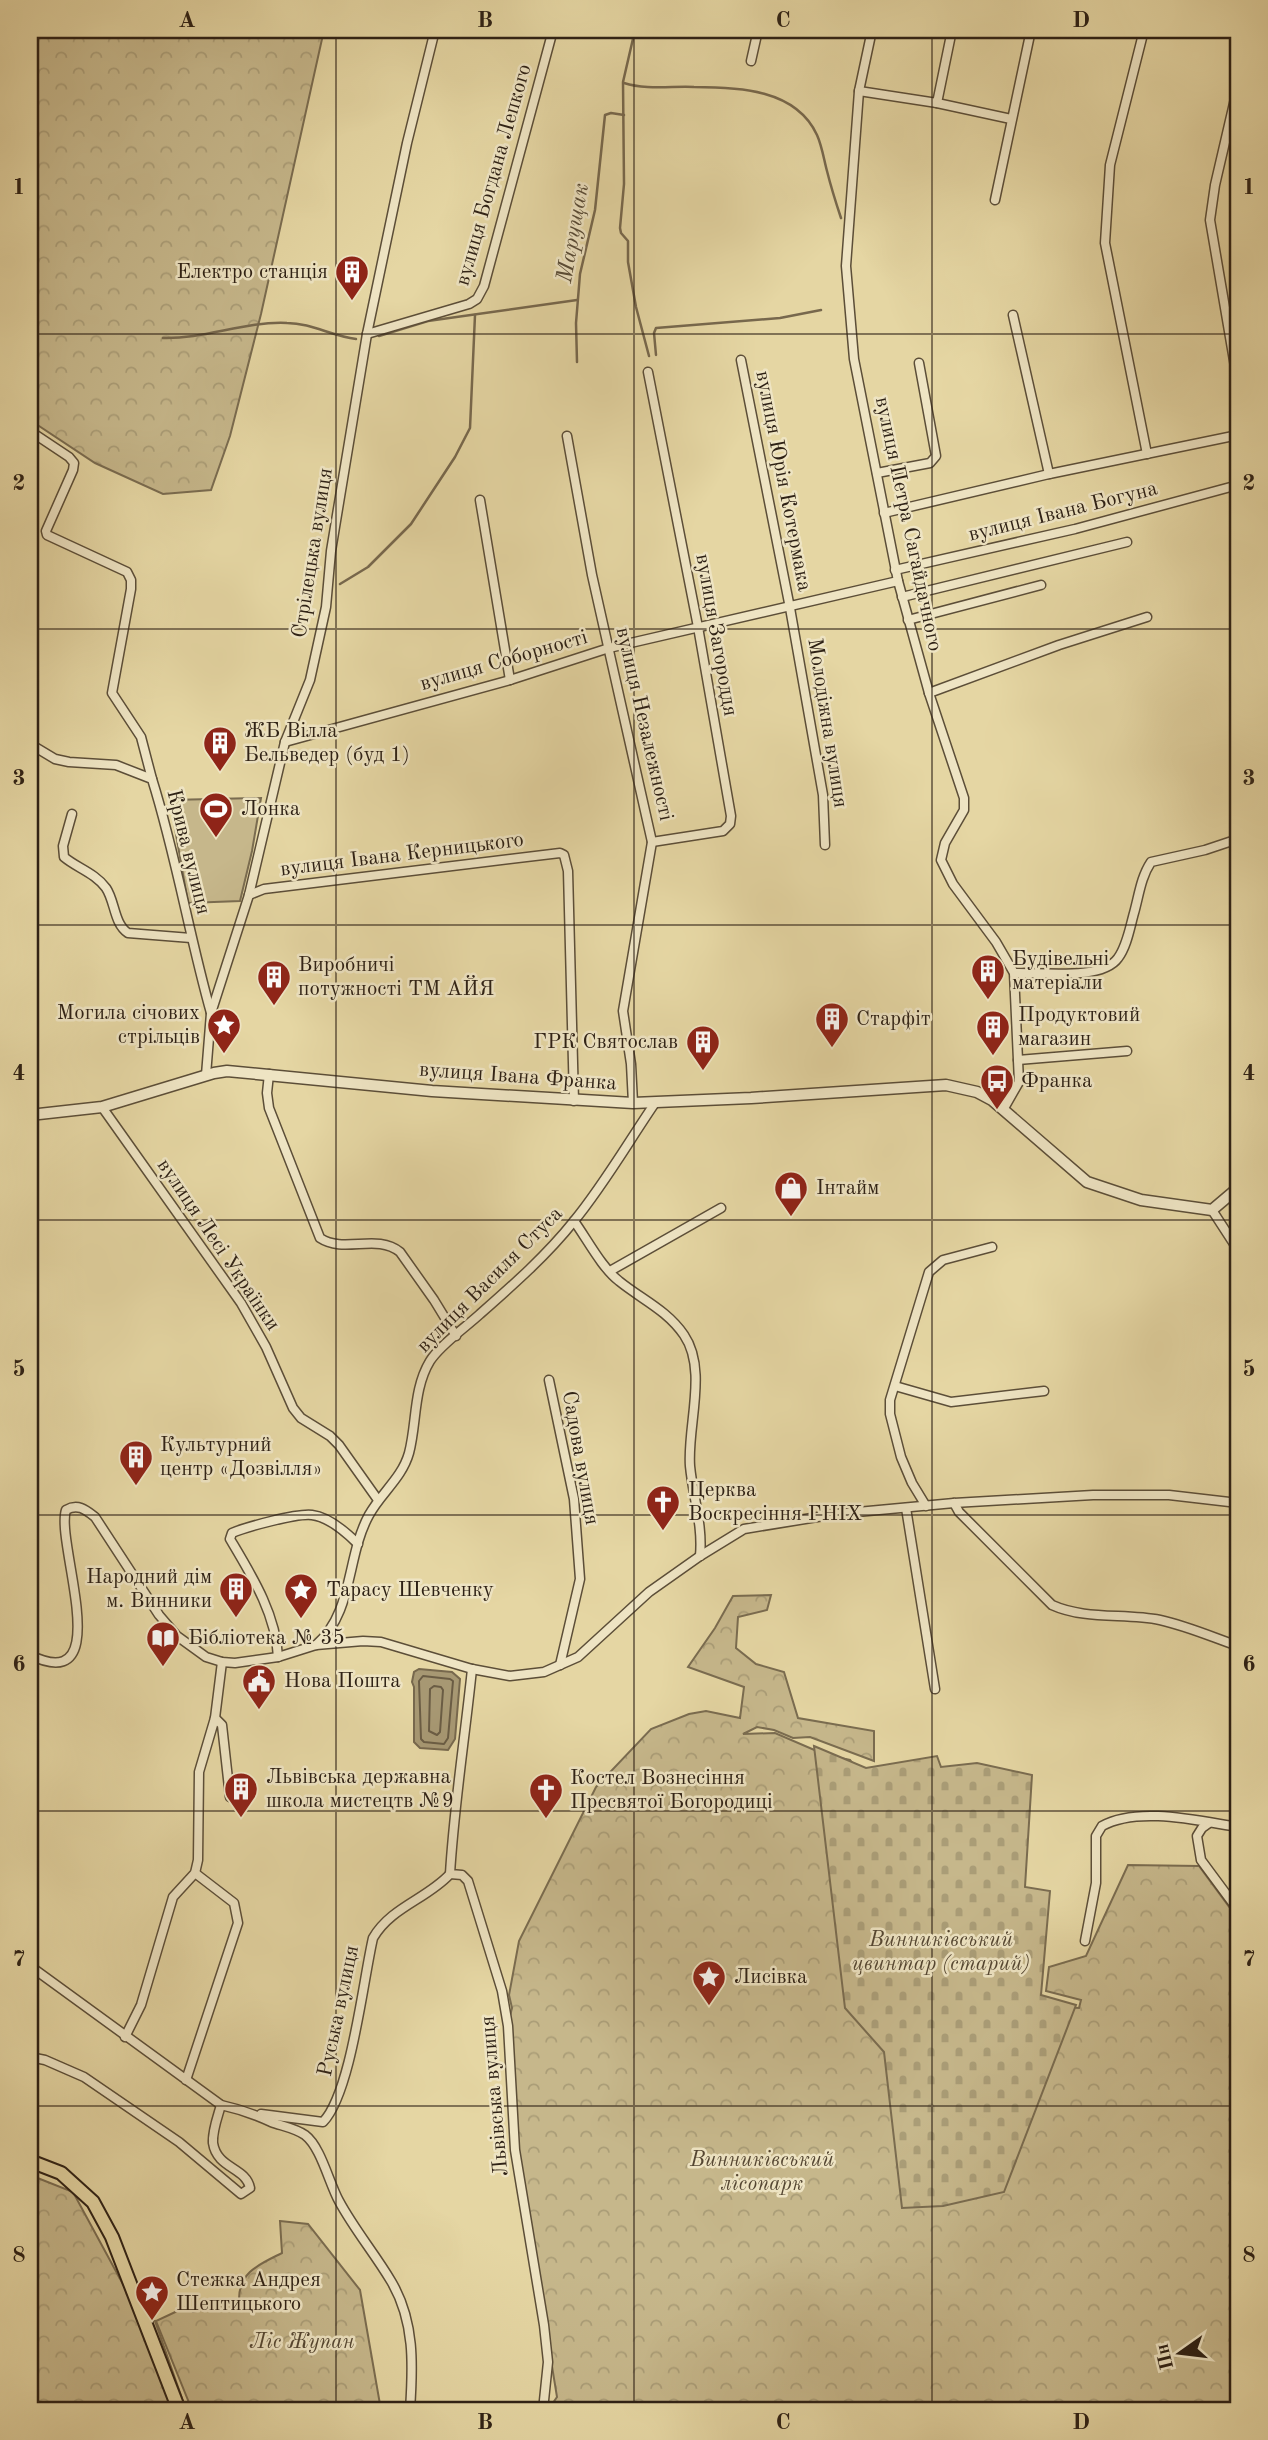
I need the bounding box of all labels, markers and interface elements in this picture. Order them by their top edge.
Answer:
text: A [178,9,196,32]
text: B [477,9,493,32]
text: C [775,9,791,32]
text: D [1072,9,1090,32]
street label: вулиця Богдана Лепкого [452,62,536,288]
text: 1 [12,176,26,199]
text: 1 [1242,176,1256,199]
water label: Марущак [553,181,594,286]
building icon: Електро станція [333,253,371,302]
place label: Електро станція [177,262,328,283]
street label: вулиця Юрія Котермака [751,369,815,593]
street label: вулиця Петра Сагайдачного [871,395,945,653]
street label: Стрілецька вулиця [289,466,337,640]
text: 2 [12,472,26,495]
text: 2 [1242,472,1256,495]
street label: вулиця Івана Богуна [966,478,1160,546]
street label: вулиця Загороддя [691,552,741,718]
street label: вулиця Незалежності [612,625,676,823]
street label: вулиця Соборності [418,627,590,695]
street label: Молодіжна вулиця [803,637,851,809]
place label: ЖБ Вілла Бельведер (буд 1) [244,721,410,766]
building icon: ЖБ Вілла Бельведер (буд 1) [201,724,239,773]
text: 3 [12,767,26,790]
text: 3 [1242,767,1256,790]
street label: Крива вулиця [162,787,214,917]
sports icon: Лонка [197,790,235,839]
place label: Лонка [241,799,300,820]
street label: вулиця Івана Керницького [279,830,525,880]
place label: Будівельні матеріали [1012,949,1109,994]
building icon: Будівельні матеріали [969,952,1007,1001]
place label: Виробничі потужності ТМ АЙЯ [298,955,494,1000]
building icon: Виробничі потужності ТМ АЙЯ [255,958,293,1007]
building icon: Старфіт [813,1000,851,1049]
place label: Могила січових стрільців [57,1003,200,1048]
place label: Продуктовий магазин [1018,1005,1140,1050]
place icon: Могила січових стрільців [205,1006,243,1055]
building icon: Продуктовий магазин [974,1008,1012,1057]
place label: Старфіт [856,1009,931,1030]
building icon: ГРК Святослав [684,1023,722,1072]
place label: ГРК Святослав [533,1032,678,1053]
street label: вулиця Івана Франка [418,1060,618,1094]
text: 4 [12,1062,26,1085]
bus stop icon: Франка [978,1062,1016,1111]
text: 4 [1242,1062,1256,1085]
place label: Франка [1021,1071,1092,1092]
street label: вулиця Лесі Українки [153,1155,283,1335]
shop icon: Інтайм [772,1169,810,1218]
place label: Інтайм [816,1178,879,1199]
street label: вулиця Василя Стуса [413,1203,567,1357]
text: 5 [12,1358,26,1381]
text: 5 [1242,1358,1256,1381]
street label: Садова вулиця [558,1389,602,1527]
place label: Культурний центр «Дозвілля» [160,1435,322,1480]
building icon: Культурний центр «Дозвілля» [117,1438,155,1487]
place label: Церква Воскресіння ГНІХ [688,1480,862,1525]
church icon: Церква Воскресіння ГНІХ [644,1483,682,1532]
place label: Народний дім м. Винники [86,1567,212,1612]
building icon: Народний дім м. Винники [217,1570,255,1619]
place icon: Тарасу Шевченку [282,1571,320,1620]
place label: Тарасу Шевченку [326,1580,494,1601]
library icon: Бібліотека № 35 [144,1619,182,1668]
place label: Бібліотека № 35 [188,1628,345,1649]
text: 6 [12,1653,26,1676]
text: 6 [1242,1653,1256,1676]
public building icon: Нова Пошта [240,1662,278,1711]
place label: Нова Пошта [284,1671,401,1692]
place label: Львівська державна школа мистецтв №9 [266,1767,454,1812]
place label: Костел Вознесіння Пресвятої Богородиці [570,1768,773,1813]
building icon: Львівська державна школа мистецтв №9 [222,1770,260,1819]
church icon: Костел Вознесіння Пресвятої Богородиці [527,1771,565,1820]
park label: Винниківський цвинтар (старий) [852,1930,1030,1975]
street label: Руська вулиця [315,1944,363,2078]
text: 7 [12,1948,26,1971]
text: 7 [1242,1948,1256,1971]
place icon: Лисівка [690,1958,728,2007]
place label: Лисівка [734,1967,807,1988]
street label: Львівська вулиця [478,2015,512,2177]
park label: Винниківський лісопарк [689,2150,834,2195]
text: 8 [12,2244,26,2267]
text: 8 [1242,2244,1256,2267]
place label: Стежка Андрея Шептицького [176,2270,321,2315]
place icon: Стежка Андрея Шептицького [133,2273,171,2322]
north arrow [1146,2318,1216,2388]
park label: Ліс Жупан [249,2332,355,2353]
text: Пн [1154,2342,1178,2372]
text: A [178,2411,196,2434]
text: B [477,2411,493,2434]
text: C [775,2411,791,2434]
text: D [1072,2411,1090,2434]

